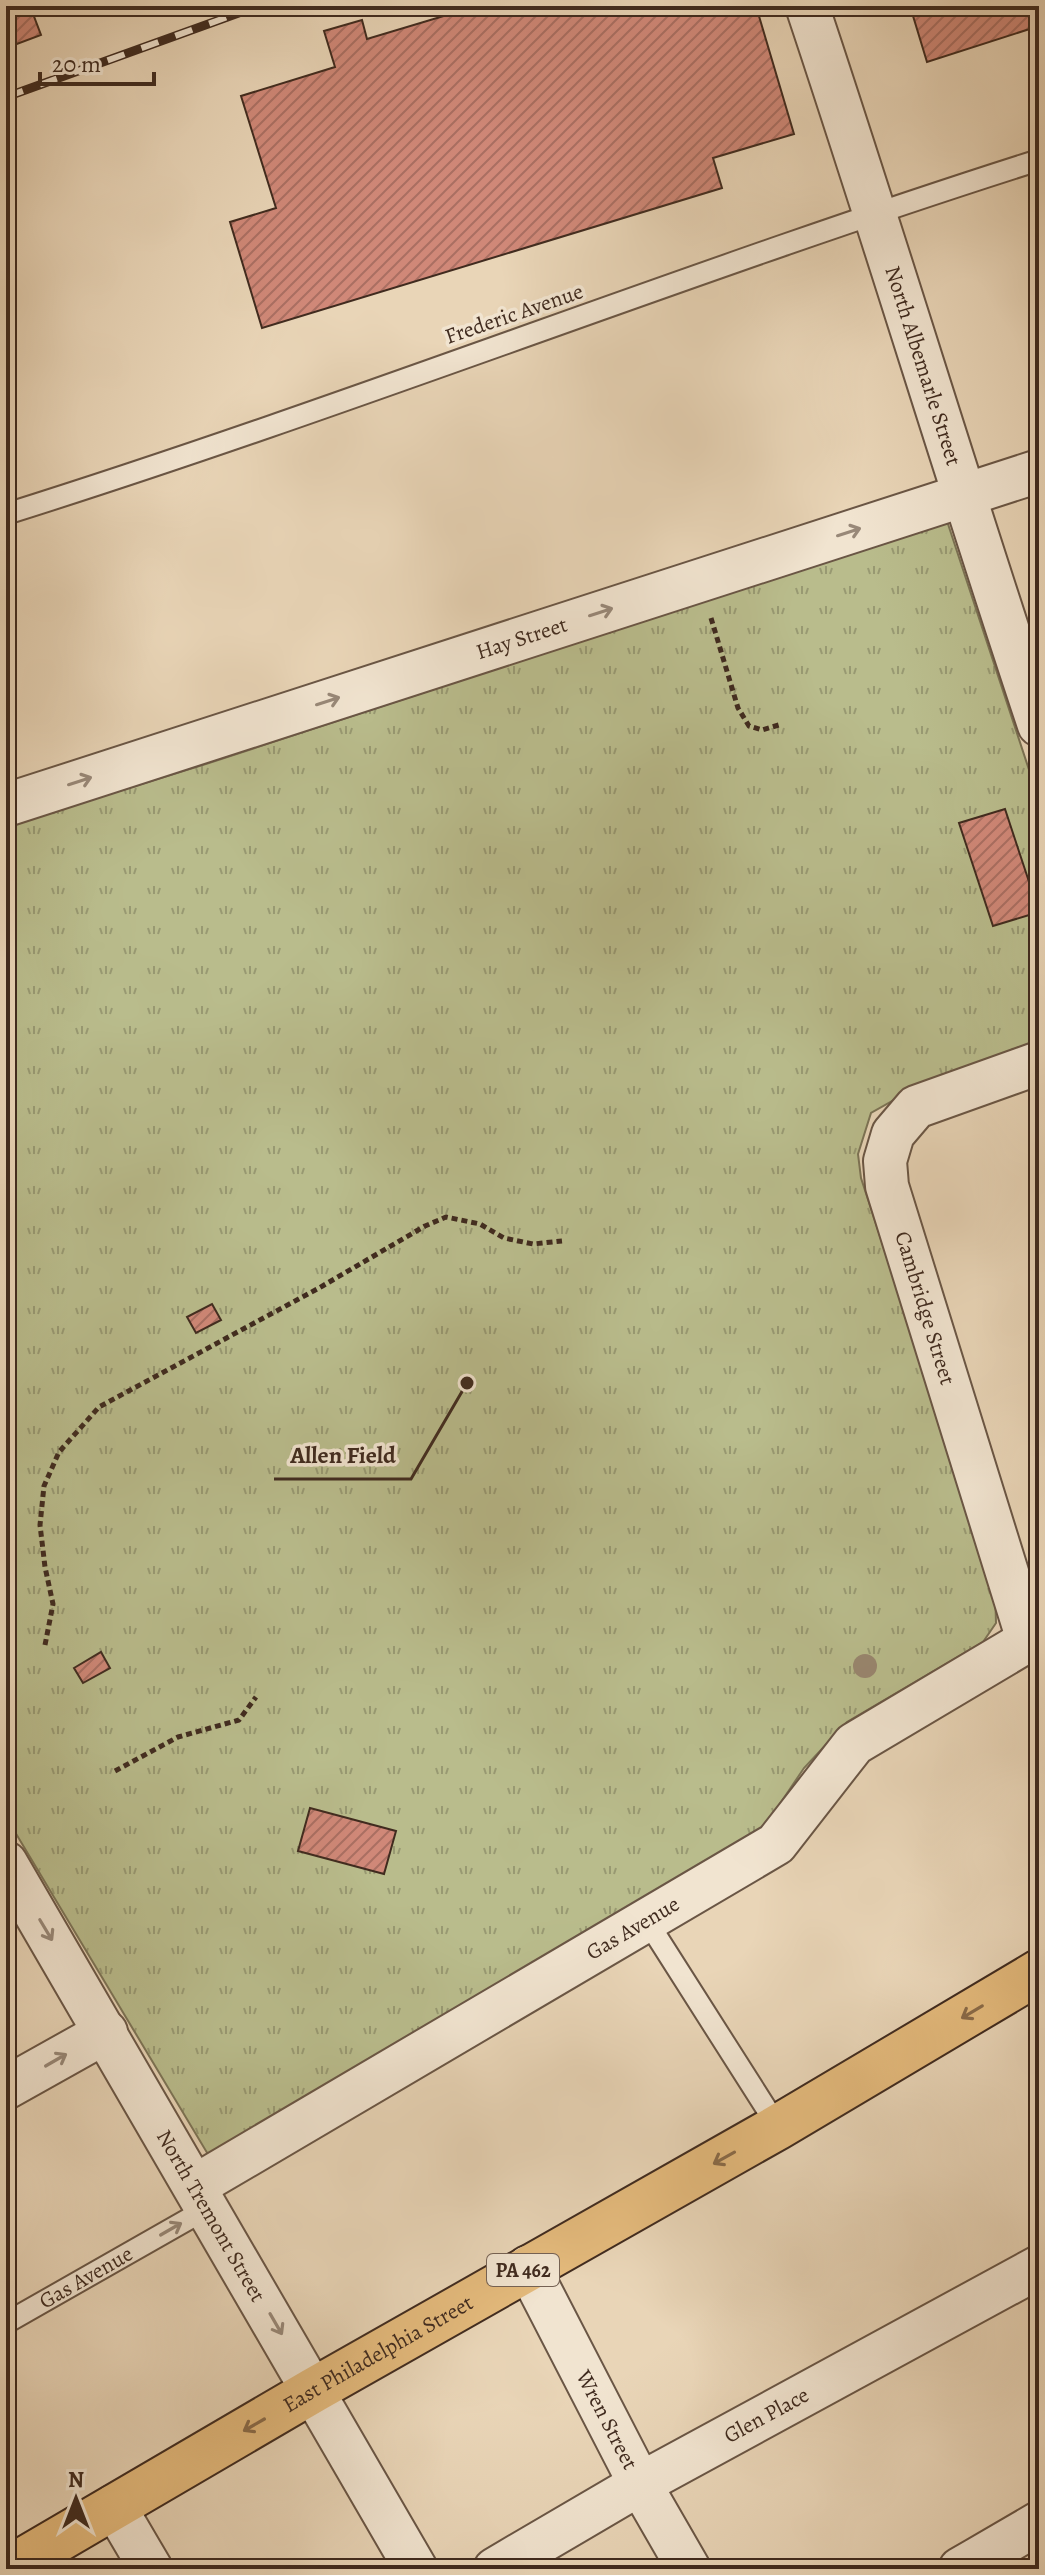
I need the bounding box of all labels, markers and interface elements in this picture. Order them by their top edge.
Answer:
scale bar [40,36,154,86]
text: 20 m [52,48,101,80]
street label: North Albemarle Street [877,262,969,469]
street label: Frederic Avenue [441,276,587,352]
one-way arrow [835,524,861,539]
one-way arrow [588,604,614,619]
street label: Hay Street [472,609,571,667]
one-way arrow [314,693,340,708]
one-way arrow [67,773,93,788]
street label: Cambridge Street [887,1227,963,1389]
callout: Allen Field [274,1431,411,1479]
text: Allen Field [289,1439,396,1471]
street label: Gas Avenue [581,1889,685,1967]
one-way arrow [38,1918,54,1941]
one-way arrow [961,2004,984,2020]
one-way arrow [44,2052,67,2068]
street label: North Tremont Street [149,2124,273,2308]
one-way arrow [712,2150,736,2166]
one-way arrow [159,2221,182,2237]
street label: Gas Avenue [34,2239,138,2316]
road number: PA 462 [487,2254,559,2286]
street label: East Philadelphia Street [277,2288,479,2420]
one-way arrow [268,2312,284,2335]
street label: Wren Street [568,2364,645,2475]
street label: Glen Place [719,2380,814,2451]
one-way arrow [243,2417,266,2433]
north arrow [36,2459,116,2539]
text: N [68,2465,84,2495]

